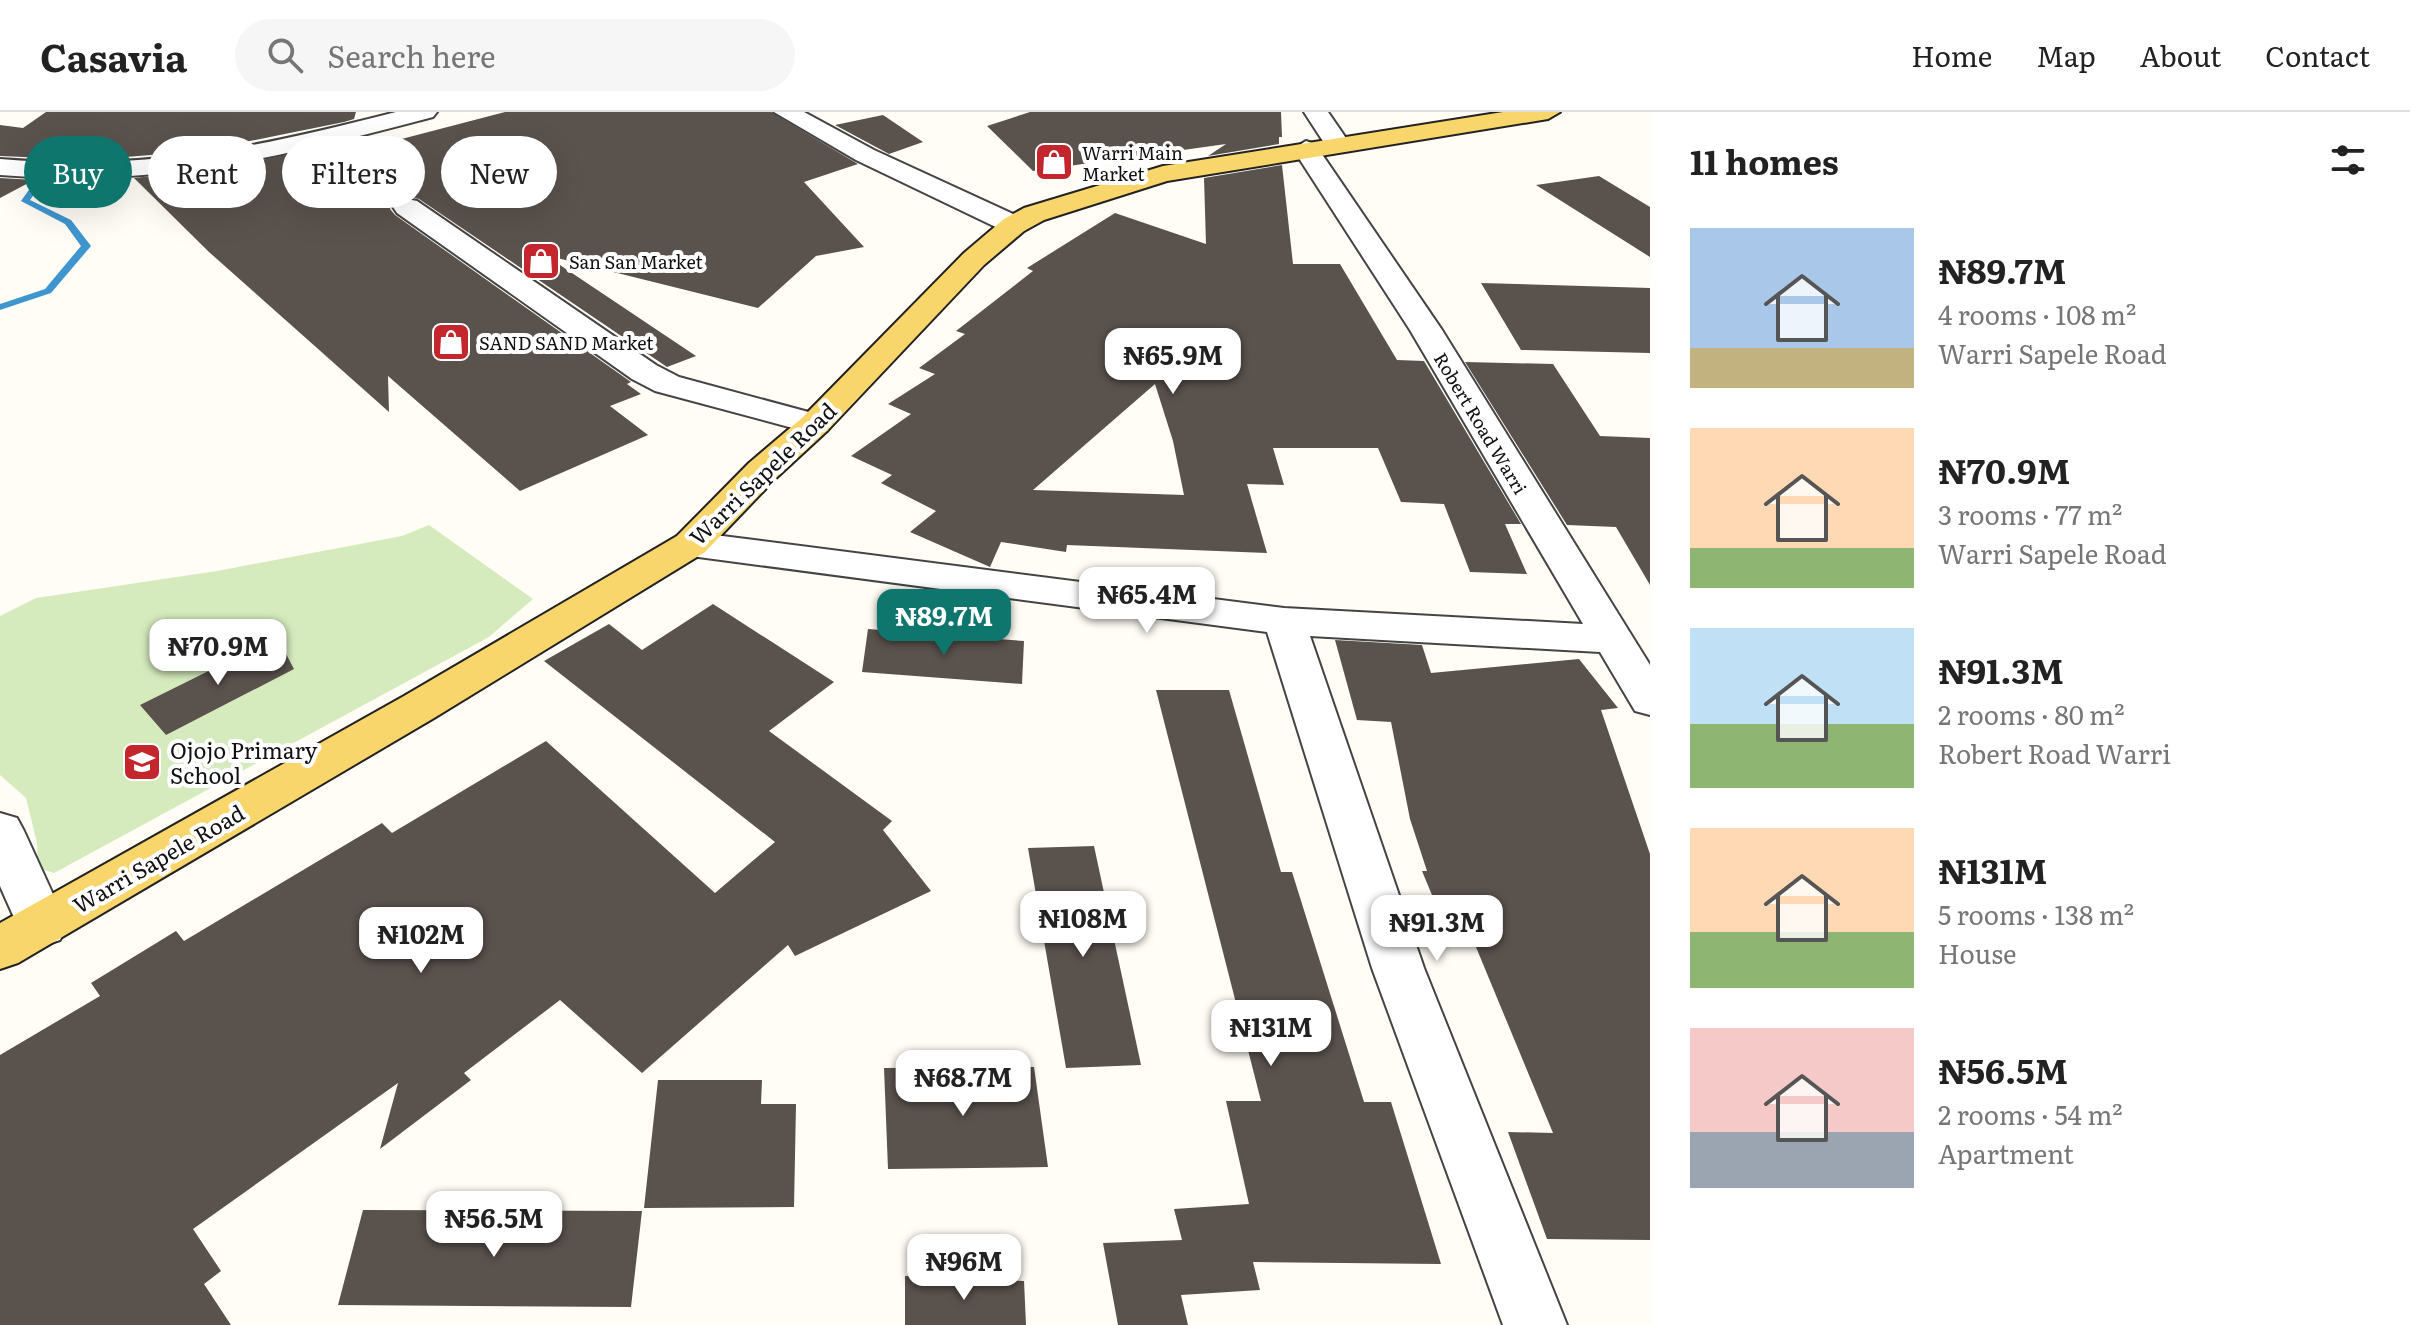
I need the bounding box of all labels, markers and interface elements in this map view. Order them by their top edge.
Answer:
search box [235,19,795,91]
text: Casavia [40,27,187,84]
icon: search [263,33,307,77]
text: Search here [327,33,496,77]
text: Home [1911,34,1992,76]
text: Map [2036,34,2096,76]
text: About [2140,34,2221,76]
text: Contact [2265,34,2370,76]
text: 11 homes [1690,135,1839,185]
chip: Buy [24,136,132,208]
chip: Rent [148,136,266,208]
chip: Filters [282,136,425,208]
chip: New [441,136,557,208]
icon: filters [2326,138,2370,182]
place label: Warri Main Market [1082,139,1183,187]
shop icon: Warri Main Market [1033,141,1075,183]
shop icon: San San Market [520,240,562,282]
text: ₦89.7M [1938,244,2066,294]
place label: San San Market [569,248,703,275]
icon: home [1754,260,1850,356]
text: 4 rooms · 108 m² [1938,294,2136,333]
shop icon: SAND SAND Market [430,321,472,363]
pin: ₦65.9M [1108,328,1238,396]
place label: SAND SAND Market [479,329,654,356]
text: Warri Sapele Road [1938,333,2167,372]
text: ₦65.9M [1123,334,1223,373]
street label: Robert Road Warri [1428,347,1534,499]
street label: Warri Sapele Road [681,394,843,552]
text: ₦70.9M [1938,444,2070,494]
icon: home [1754,460,1850,556]
text: 3 rooms · 77 m² [1938,494,2122,533]
text: Warri Sapele Road [1938,533,2167,572]
pin: ₦65.4M [1082,567,1212,635]
text: ₦65.4M [1097,573,1197,612]
pin: ₦89.7M [879,589,1009,657]
text: ₦89.7M [895,595,993,634]
pin: ₦70.9M [153,619,283,687]
text: ₦70.9M [167,625,269,664]
text: ₦91.3M [1938,644,2064,694]
icon: home [1754,660,1850,756]
text: 2 rooms · 80 m² [1938,694,2125,733]
place label: Ojojo Primary School [170,733,318,791]
text: Robert Road Warri [1938,733,2171,772]
school or university icon: Ojojo Primary School [121,741,163,783]
street label: Warri Sapele Road [66,795,250,921]
text: ₦131M [1938,844,2047,894]
icon: home [1754,860,1850,956]
pin: ₦108M [1027,891,1139,959]
text: 5 rooms · 138 m² [1938,894,2134,933]
pin: ₦91.3M [1372,895,1502,963]
text: ₦108M [1038,897,1128,936]
text: ₦91.3M [1389,901,1485,940]
pin: ₦102M [365,907,477,975]
text: ₦102M [377,913,465,952]
text: House [1938,933,2016,972]
pin: ₦131M [1215,1000,1327,1068]
text: ₦131M [1229,1006,1313,1045]
text: ₦56.5M [1938,1044,2068,1094]
pin: ₦68.7M [898,1050,1028,1118]
text: ₦68.7M [914,1056,1012,1095]
icon: home [1754,1060,1850,1156]
text: 2 rooms · 54 m² [1938,1094,2123,1133]
text: Apartment [1938,1133,2074,1172]
pin: ₦56.5M [429,1191,559,1259]
text: ₦56.5M [444,1197,544,1236]
pin: ₦96M [917,1234,1011,1302]
text: ₦96M [925,1240,1003,1279]

